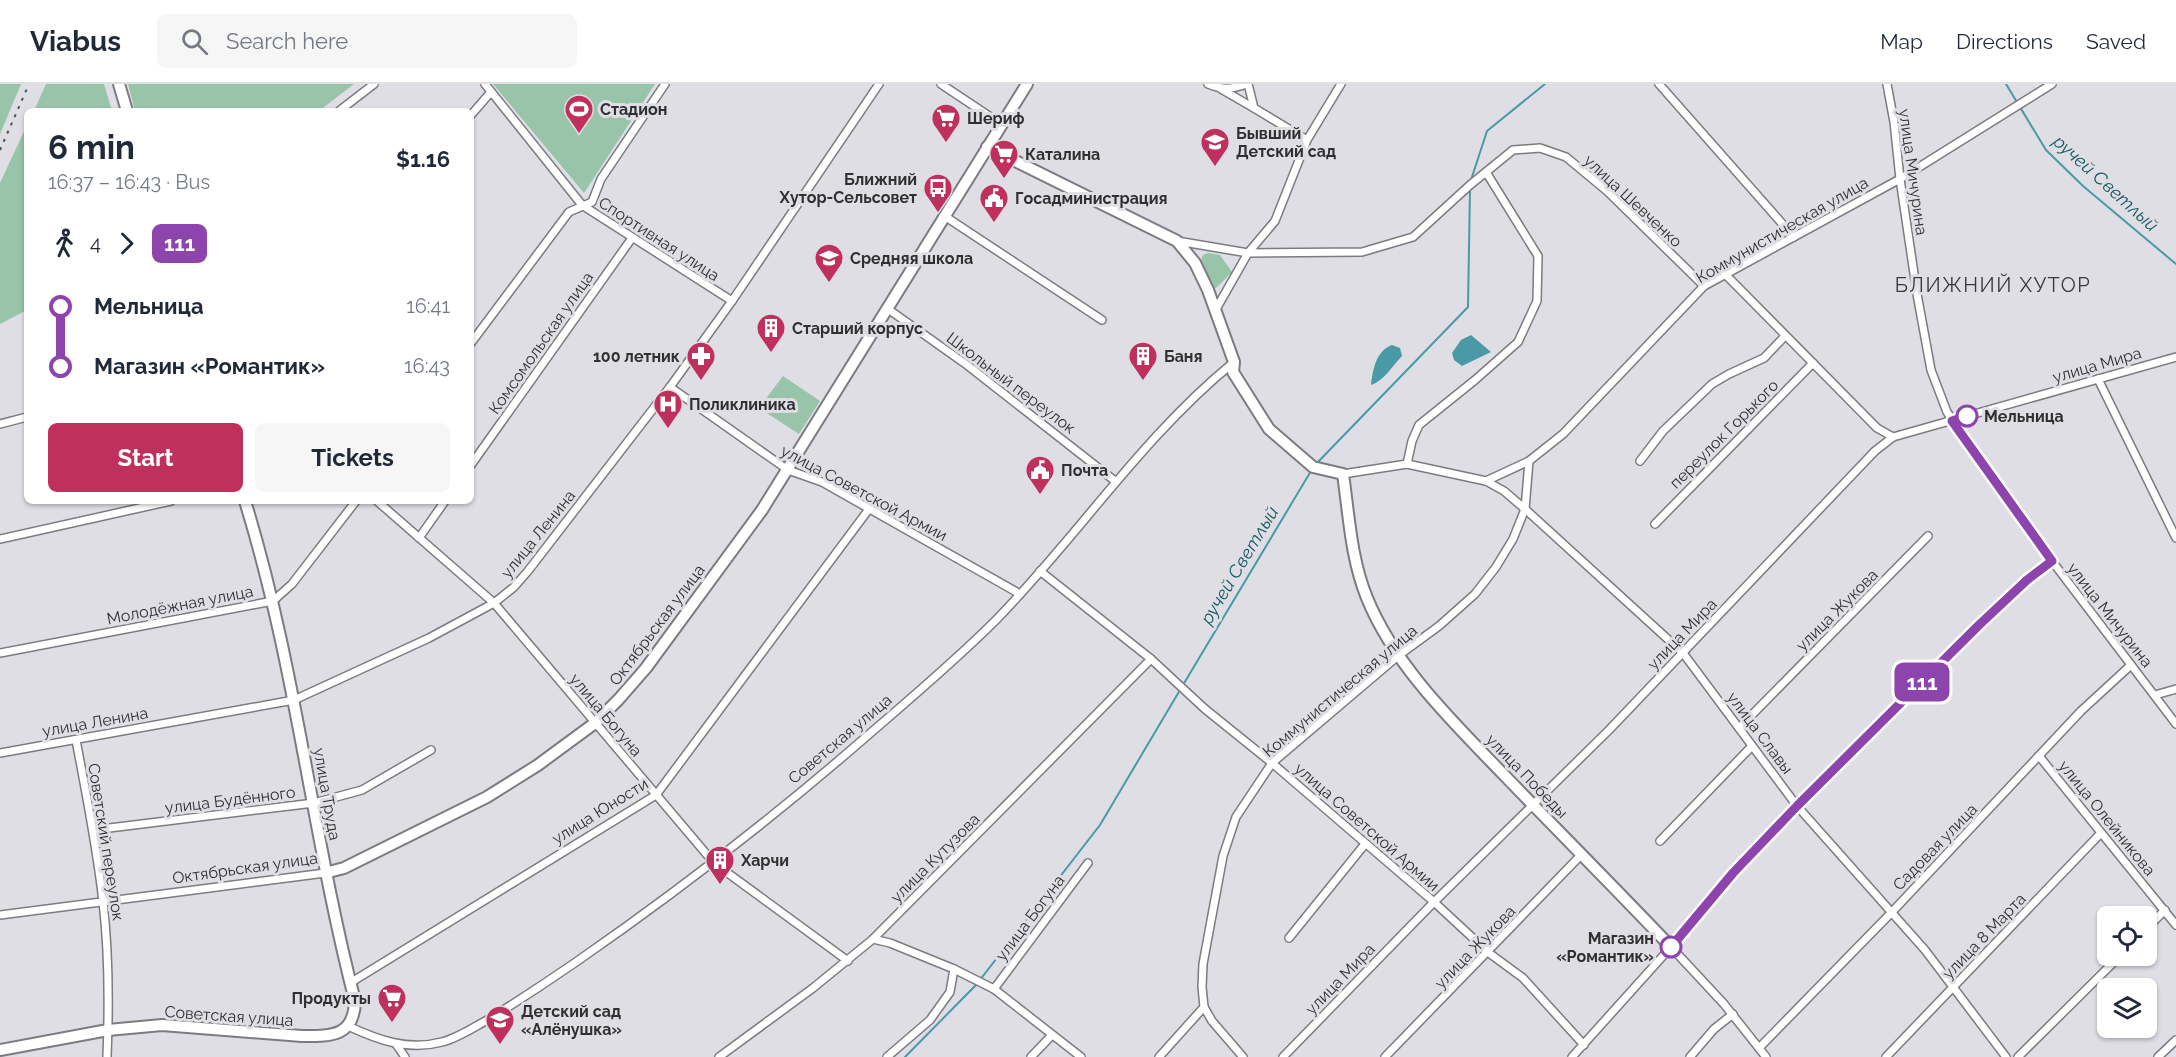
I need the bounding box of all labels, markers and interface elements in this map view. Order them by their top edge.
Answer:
search box [157,14,577,68]
text: Viabus [30,25,121,58]
icon: search [178,25,211,58]
text: Search here [226,28,348,54]
text: Map [1880,29,1923,54]
text: Directions [1956,29,2053,54]
text: Saved [2086,29,2146,54]
sports icon: Стадион [563,93,595,135]
place label: Стадион [600,100,667,119]
supermarket icon: Шериф [930,102,962,144]
street label: улица Мичурина [1895,108,1931,236]
place label: Шериф [967,109,1024,128]
place label: Бывший Детский сад [1236,124,1336,161]
school or university icon: Бывший Детский сад [1199,126,1231,168]
text: 6 min [48,128,135,167]
water label: ручей Светлый [2049,130,2163,235]
supermarket icon: Каталина [988,138,1020,180]
place label: Каталина [1025,145,1100,164]
text: $1.16 [396,146,450,172]
street label: улица Шевченко [1580,151,1686,251]
text: 16:37 – 16:43 · Bus [48,170,210,194]
place label: Ближний Хутор-Сельсовет [779,170,917,207]
bus stop icon: Ближний Хутор-Сельсовет [922,172,954,214]
street label: Коммунистическая улица [1693,173,1871,287]
public building icon: Госадминистрация [978,182,1010,224]
place label: Госадминистрация [1015,189,1167,208]
street label: Спортивная улица [595,193,723,285]
icon: walk [48,227,81,260]
icon: forward [110,227,143,260]
text: 4 [90,231,101,255]
text: 111 [164,231,195,256]
school or university icon: Средняя школа [813,242,845,284]
place label: Средняя школа [850,249,973,268]
street label: Комсомольская улица [485,268,597,418]
district label: БЛИЖНИЙ ХУТОР [1895,273,2091,297]
text: Мельница [94,293,204,319]
text: 16:41 [406,294,450,318]
building icon: Старший корпус [755,312,787,354]
place label: Старший корпус [792,319,923,338]
street label: Школьный переулок [943,328,1079,438]
pharmacy icon: 100 летник [685,340,717,382]
building icon: Баня [1127,340,1159,382]
street label: улица Мира [2050,343,2144,387]
place label: 100 летник [593,347,680,366]
place label: Баня [1164,347,1203,366]
text: Магазин «Романтик» [94,353,325,379]
text: 16:43 [404,354,450,378]
street label: переулок Горького [1666,376,1782,492]
hospital icon: Поликлиника [652,388,684,430]
place label: Поликлиника [689,395,796,414]
marker: Мельница [1956,405,1978,427]
place label: Мельница [1984,407,2064,426]
button: Start [48,423,243,492]
button: Tickets [255,423,450,492]
street label: улица Советской Армии [778,441,950,545]
public building icon: Почта [1024,454,1056,496]
place label: Почта [1061,461,1108,480]
street label: улица Ленина [497,486,579,582]
water label: ручей Светлый [1195,502,1282,628]
street label: улица Мичурина [2063,559,2157,671]
street label: Октябрьская улица [605,561,709,689]
street label: улица Жукова [1792,565,1882,655]
street label: Молодёжная улица [105,581,255,629]
street label: улица Мира [1643,594,1721,674]
street label: Коммунистическая улица [1259,621,1421,761]
line badge: 111 [1888,662,1956,702]
street label: улица Богуна [566,670,646,760]
text: 111 [1906,670,1938,695]
street label: улица Славы [1723,688,1797,778]
street label: Советская улица [784,690,896,788]
street label: улица Ленина [41,703,149,741]
street label: улица Победы [1482,730,1572,822]
street label: улица Труда [310,746,344,842]
street label: улица Олейникова [2055,756,2159,880]
street label: улица Советской Армии [1291,759,1443,895]
street label: Советский переулок [84,762,128,922]
street label: улица Юности [548,774,652,848]
street label: улица Будённого [164,783,296,817]
street label: Садовая улица [1889,800,1981,894]
street label: улица Кутузова [887,810,983,906]
building icon: Харчи [704,844,736,886]
street label: Октябрьская улица [171,848,319,888]
place label: Харчи [740,851,789,870]
street label: улица Богуна [992,871,1068,965]
street label: улица 8 Марта [1938,889,2030,983]
street label: улица Жукова [1431,902,1519,992]
map controls [2097,906,2157,1038]
button: locate [2097,906,2157,966]
place label: Магазин «Романтик» [1556,929,1654,966]
marker: Магазин «Романтик» [1660,936,1682,958]
street label: улица Мира [1301,939,1379,1019]
button: layers [2097,978,2157,1038]
supermarket icon: Продукты [376,982,408,1024]
place label: Продукты [291,989,371,1008]
street label: Советская улица [164,1002,294,1030]
place label: Детский сад «Алёнушка» [521,1002,622,1039]
school or university icon: Детский сад «Алёнушка» [484,1004,516,1046]

